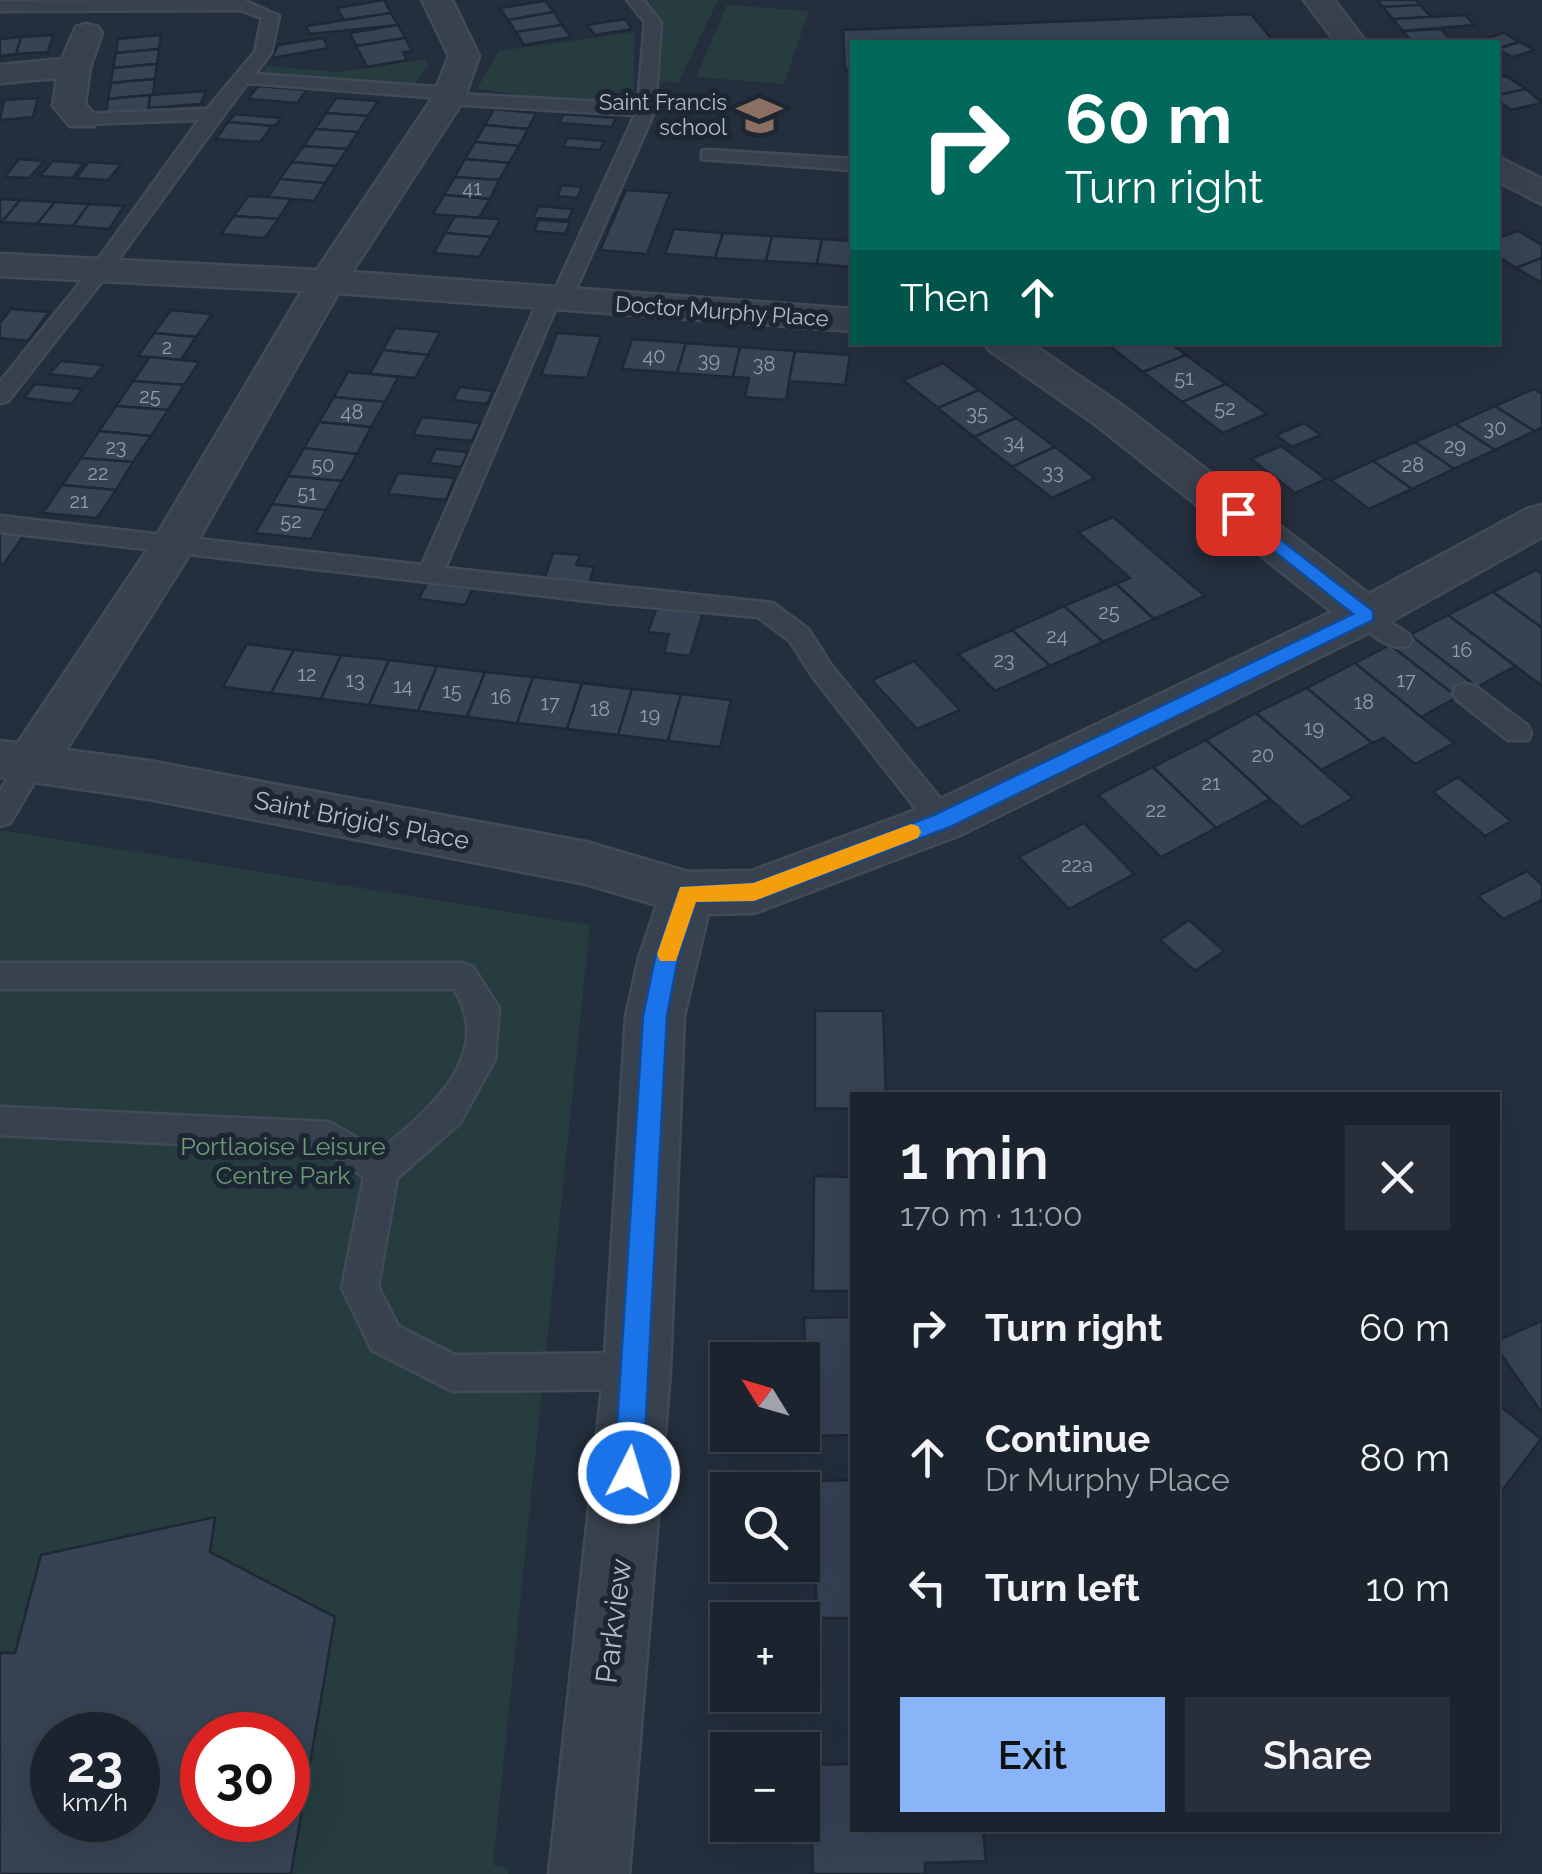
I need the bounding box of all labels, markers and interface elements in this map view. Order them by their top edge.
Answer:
text: 60 m [1065,77,1232,159]
icon: right [900,80,1030,210]
place label: Saint Francis school [599,89,727,140]
school or university icon: Saint Francis school [736,91,784,139]
text: Turn right [1065,161,1263,214]
house number: 41 [462,176,482,200]
icon: ahead [1010,270,1065,325]
text: Then [900,275,990,320]
street label: Doctor Murphy Place [615,291,830,331]
house number: 2 [162,335,172,359]
house number: 40 [642,344,666,368]
house number: 39 [698,348,720,372]
house number: 38 [753,352,775,376]
house number: 51 [1174,366,1194,390]
house number: 25 [139,384,161,408]
house number: 52 [1214,396,1236,420]
house number: 48 [341,400,363,424]
house number: 35 [966,401,988,425]
house number: 30 [1484,416,1506,440]
house number: 34 [1003,430,1025,454]
house number: 29 [1444,434,1466,458]
house number: 23 [105,435,127,459]
house number: 50 [311,453,335,477]
house number: 28 [1402,453,1424,477]
house number: 33 [1042,460,1064,484]
house number: 22 [88,461,108,485]
pin [1196,471,1281,556]
house number: 51 [297,481,317,505]
icon: arrive [1211,486,1266,541]
house number: 21 [70,489,89,513]
house number: 52 [280,509,302,533]
house number: 25 [1098,600,1120,624]
house number: 24 [1046,624,1068,648]
house number: 16 [1452,638,1472,662]
house number: 23 [993,648,1015,672]
house number: 12 [298,662,316,686]
house number: 13 [345,668,365,692]
house number: 17 [1396,668,1416,692]
house number: 14 [393,674,413,698]
house number: 15 [442,679,462,703]
house number: 16 [491,685,511,709]
house number: 18 [1354,690,1374,714]
house number: 17 [540,691,560,715]
house number: 18 [590,697,610,721]
house number: 19 [640,703,660,727]
house number: 19 [1304,716,1324,740]
house number: 20 [1252,743,1274,767]
house number: 21 [1202,771,1221,795]
street label: Saint Brigid's Place [252,784,472,856]
house number: 22 [1146,798,1166,822]
house number: 22a [1061,853,1093,877]
text: 1 min [900,1123,1049,1193]
button: close [1345,1125,1450,1230]
park label: Portlaoise Leisure Centre Park [180,1131,386,1190]
text: 170 m · 11:00 [900,1196,1083,1233]
icon: right [900,1300,955,1355]
text: Turn right [985,1305,1162,1350]
text: 60 m [1359,1305,1450,1350]
north arrow [710,1342,820,1452]
map controls [710,1342,820,1842]
text: Continue [985,1416,1150,1461]
position arrow [577,1421,681,1525]
icon: ahead [900,1430,955,1485]
text: 80 m [1360,1435,1450,1480]
text: Dr Murphy Place [985,1461,1230,1498]
button: search [710,1472,820,1582]
street label: Parkview [588,1557,639,1685]
icon: left [900,1560,955,1615]
text: Turn left [985,1565,1140,1610]
text: 10 m [1366,1565,1450,1610]
button: + [710,1602,820,1712]
button: Exit [900,1697,1165,1812]
button: Share [1185,1697,1450,1812]
speed limit sign: 30 [180,1712,310,1842]
button: − [710,1732,820,1842]
text: 23 [67,1735,123,1794]
text: km/h [62,1787,128,1817]

